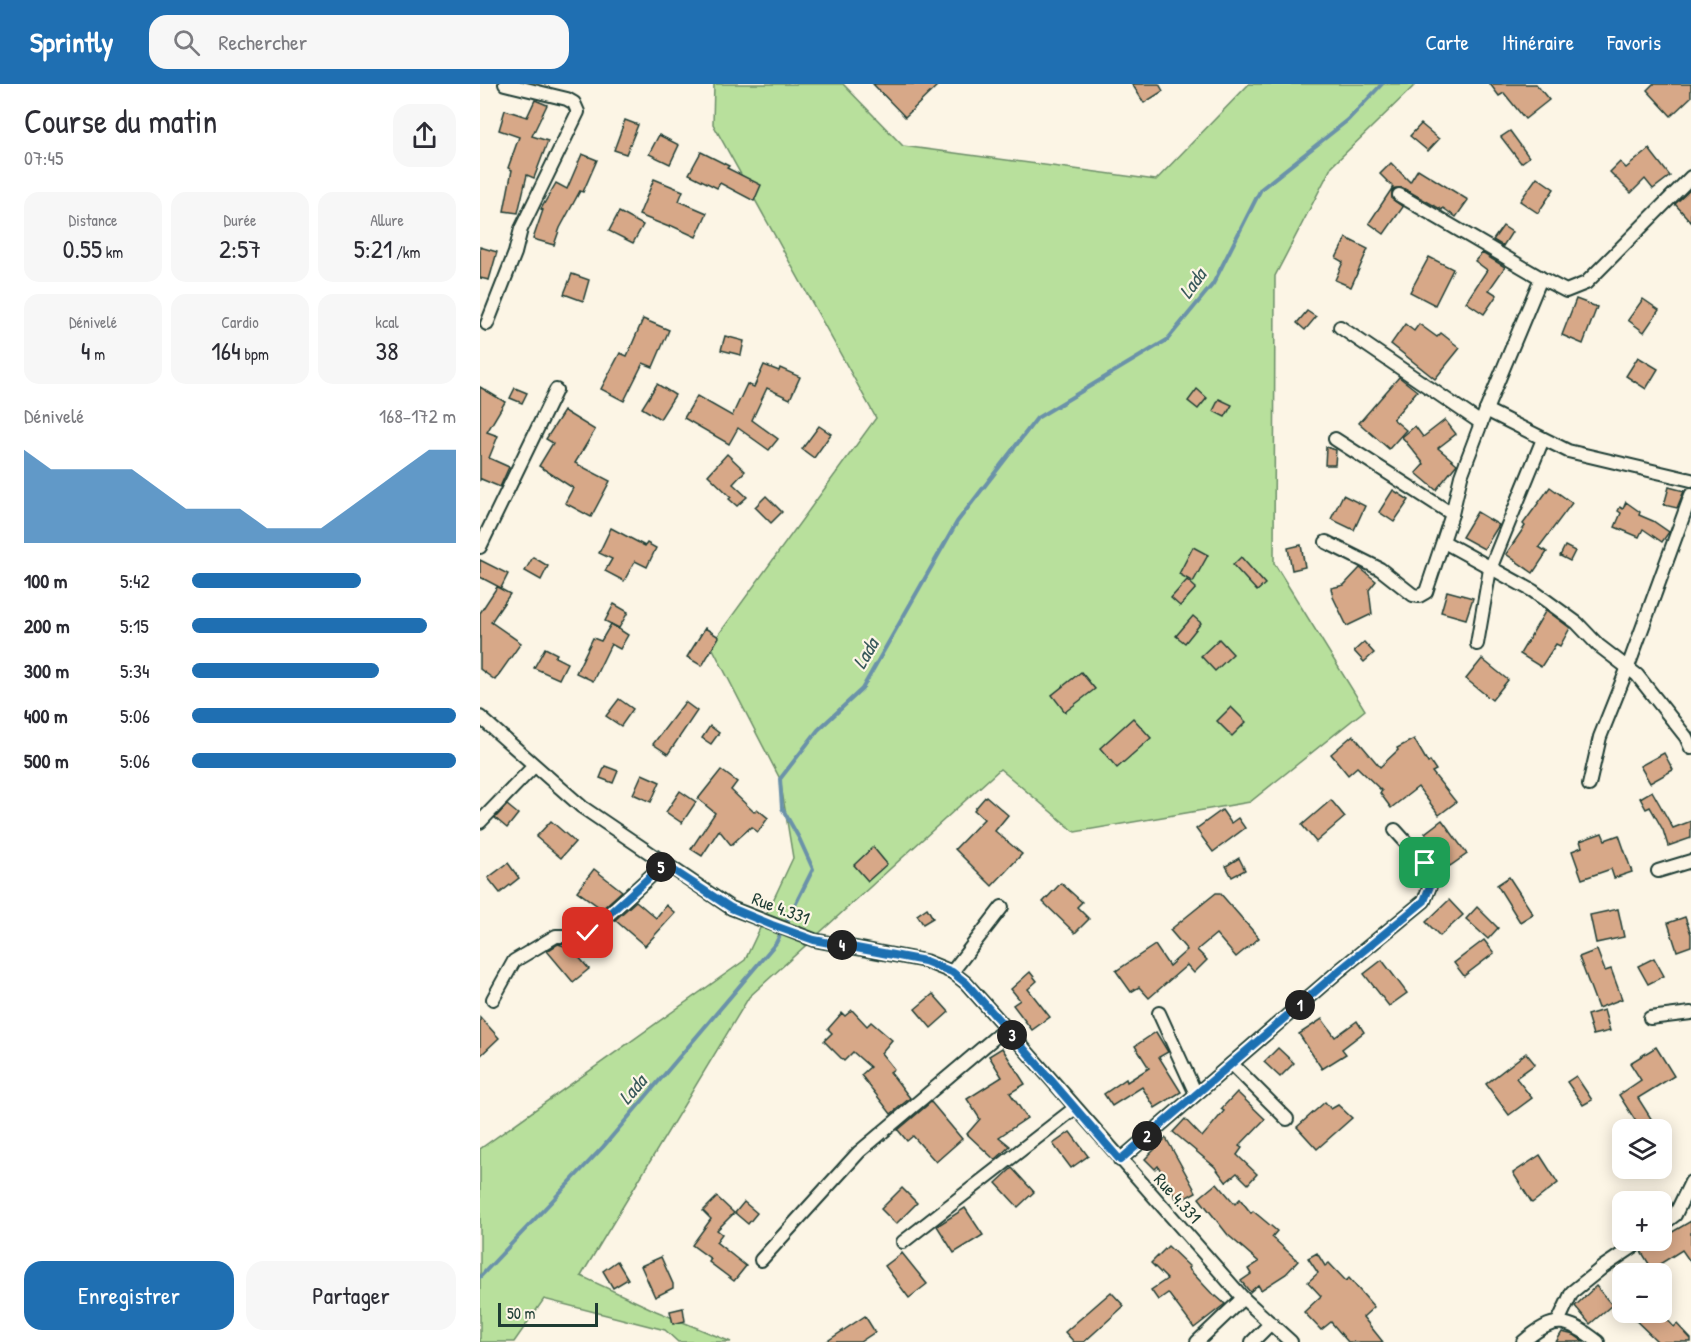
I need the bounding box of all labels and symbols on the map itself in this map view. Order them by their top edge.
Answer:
water label: Lada [1172,261,1213,303]
water label: Lada [846,631,886,673]
pin [1399,837,1450,888]
pin: 5 [646,852,676,882]
street label: Rue 4.331 [749,886,813,930]
pin [562,907,613,958]
pin: 4 [827,930,857,960]
pin: 1 [1285,990,1315,1020]
pin: 3 [997,1020,1027,1050]
water label: Lada [612,1067,654,1110]
pin: 2 [1132,1121,1162,1151]
street label: Rue 4.331 [1149,1167,1207,1229]
scale bar [498,1300,598,1328]

